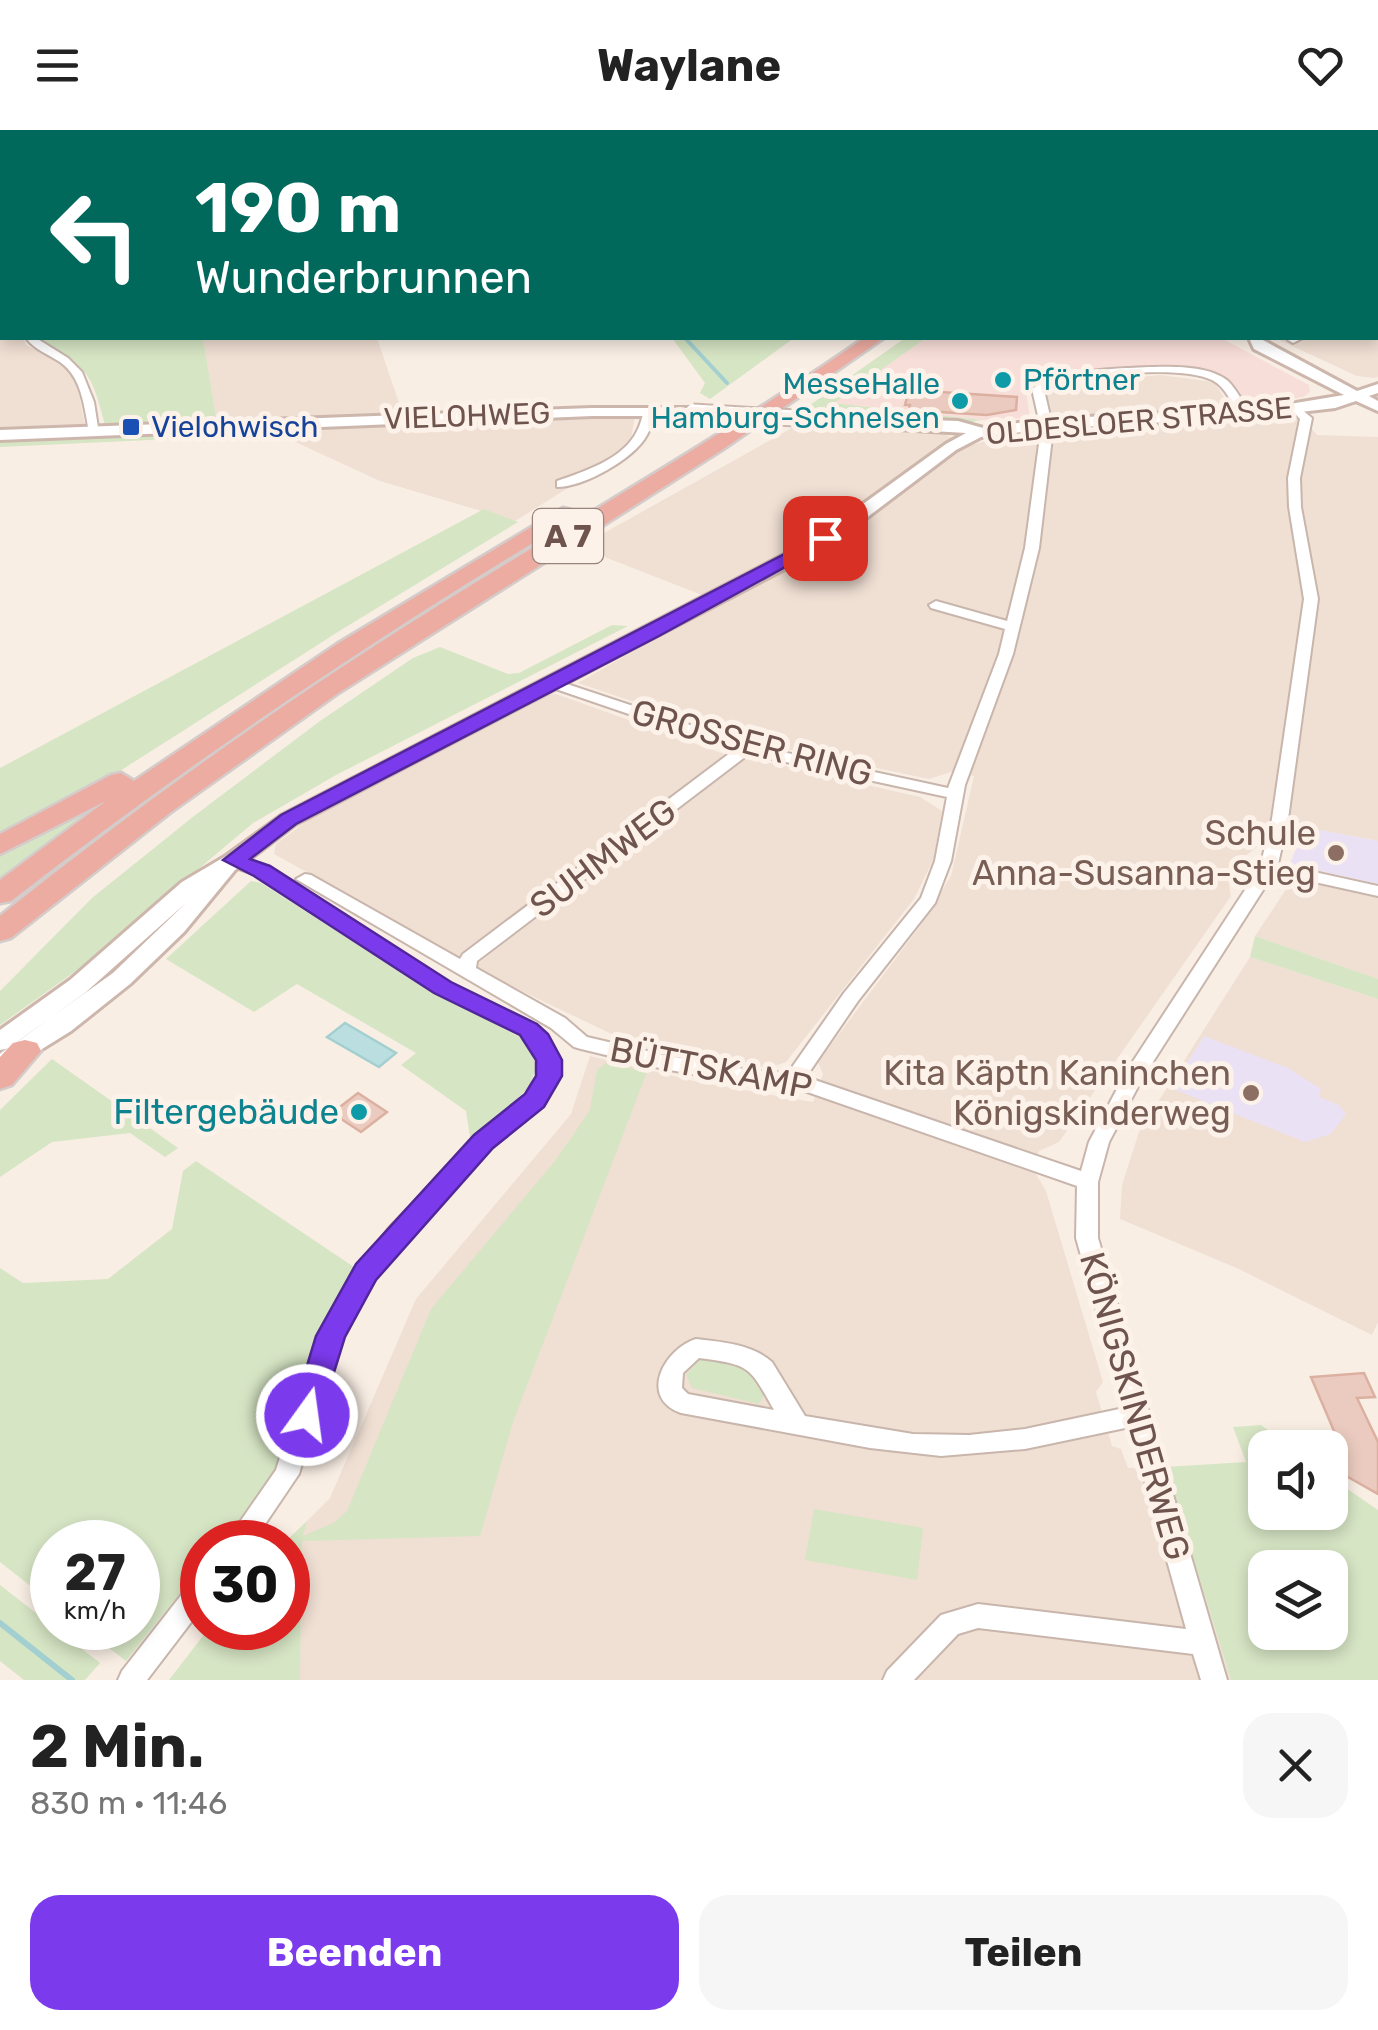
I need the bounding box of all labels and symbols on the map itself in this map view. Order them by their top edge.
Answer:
place label: Pförtner [1023,362,1141,398]
place label: MesseHalle Hamburg-Schnelsen [650,366,940,436]
marker: Pförtner [992,369,1014,391]
marker: MesseHalle Hamburg-Schnelsen [949,390,971,412]
street label: OLDESLOER STRASSE [984,390,1294,452]
street label: VIELOHWEG [383,395,551,437]
place label: Vielohwisch [151,409,319,445]
marker: Vielohwisch [120,416,142,438]
pin [783,496,868,581]
road number: A 7 [533,509,603,563]
street label: GROSSER RING [627,691,877,795]
street label: SUHMWEG [522,789,684,927]
place label: Schule Anna-Susanna-Stieg [972,812,1316,894]
marker: Schule Anna-Susanna-Stieg [1325,842,1347,864]
street label: BÜTTSKAMP [606,1028,816,1108]
place label: Kita Käptn Kaninchen Königskinderweg [883,1052,1231,1134]
marker: Kita Käptn Kaninchen Königskinderweg [1240,1082,1262,1104]
place label: Filtergebäude [113,1091,339,1133]
marker: Filtergebäude [348,1101,370,1123]
street label: KÖNIGSKINDERWEG [1071,1247,1199,1565]
position arrow [255,1363,359,1467]
speed limit sign: 30 [180,1520,310,1650]

